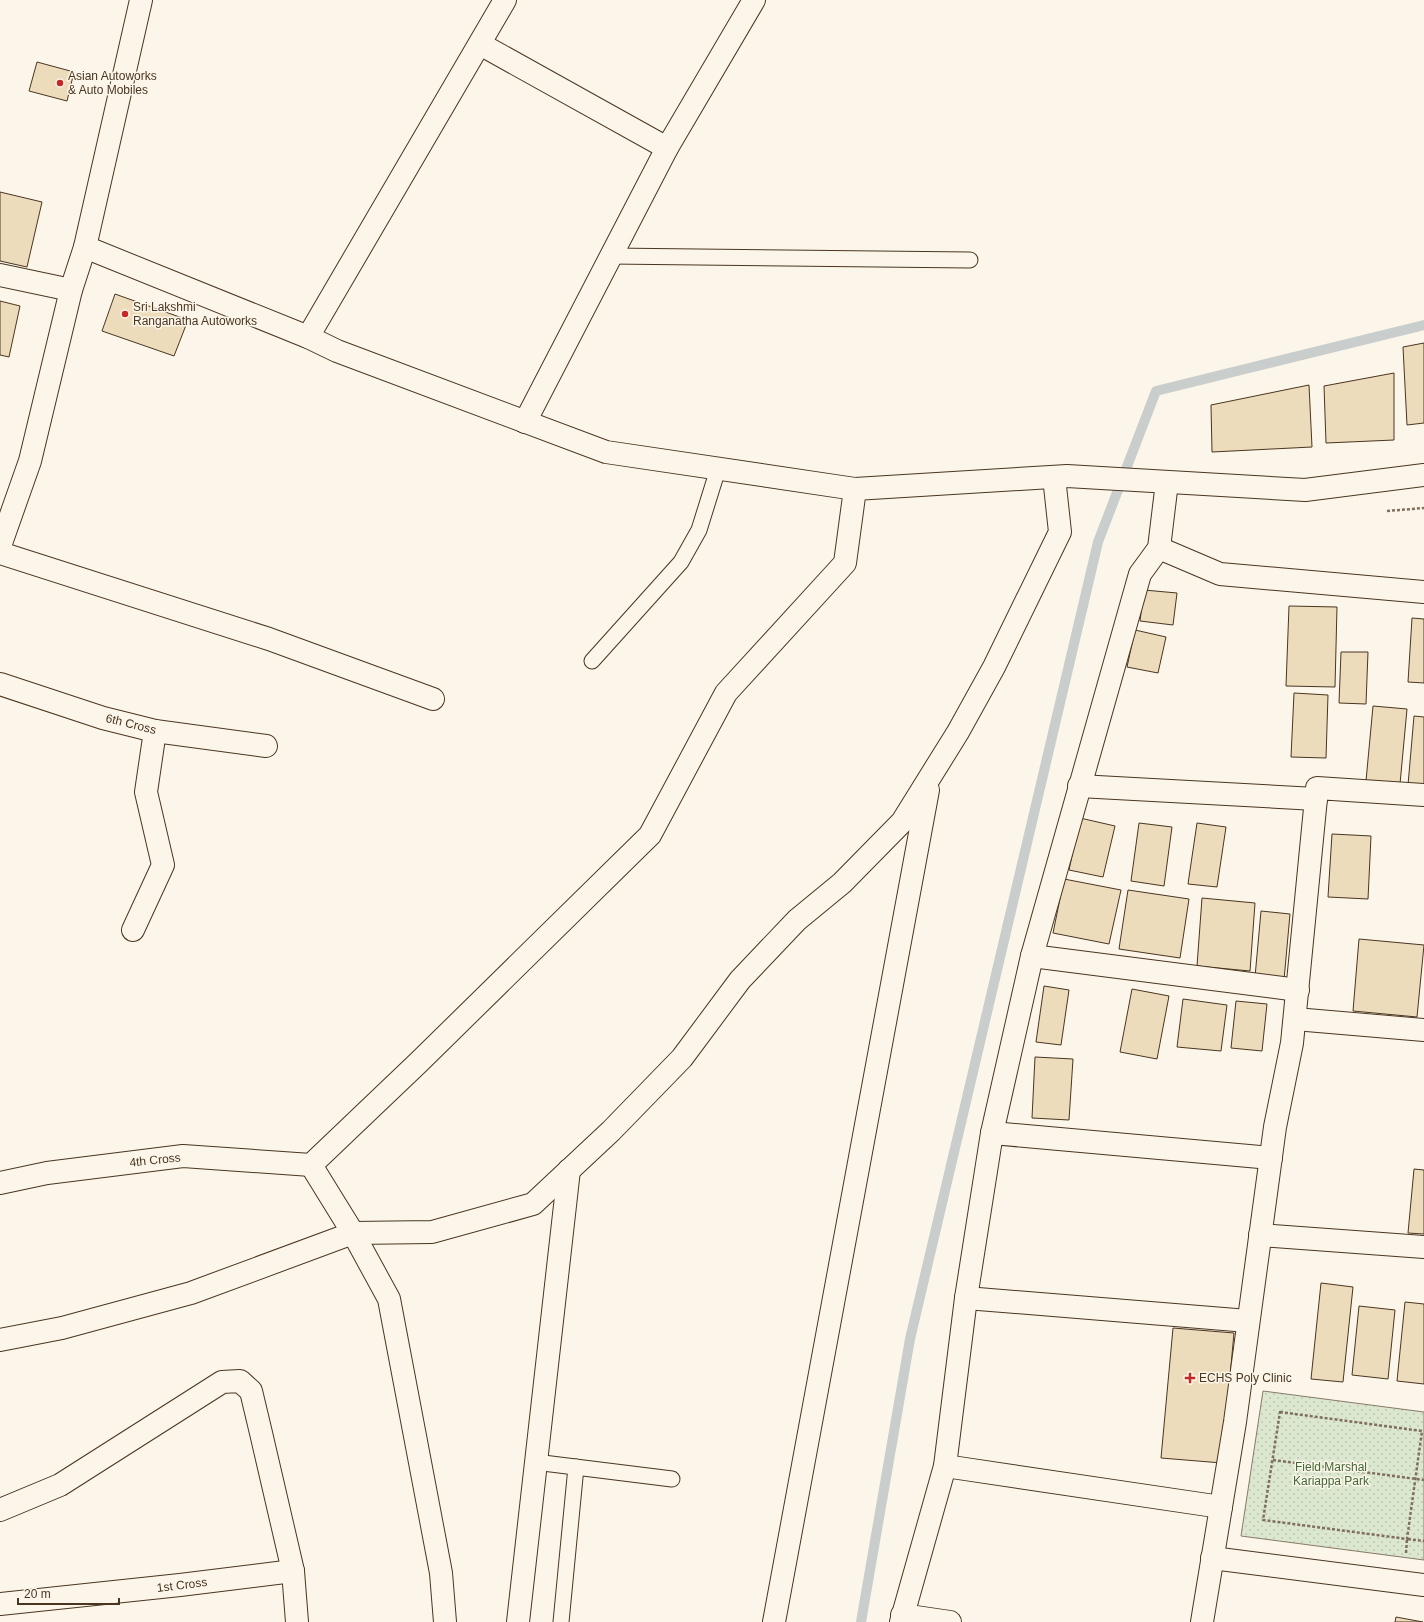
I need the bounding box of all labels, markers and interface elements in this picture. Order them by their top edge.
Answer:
place label: Asian Autoworks & Auto Mobiles [68,69,157,97]
marker: Asian Autoworks & Auto Mobiles [55,78,65,88]
place label: Sri Lakshmi Ranganatha Autoworks [133,300,257,328]
marker: Sri Lakshmi Ranganatha Autoworks [120,309,130,319]
street label: 6th Cross [104,711,158,737]
street label: 4th Cross [129,1150,181,1170]
place label: ECHS Poly Clinic [1199,1371,1292,1385]
marker: ECHS Poly Clinic [1184,1372,1196,1384]
park label: Field Marshal Kariappa Park [1293,1460,1370,1488]
street label: 1st Cross [156,1575,208,1595]
scale bar [18,1580,119,1606]
text: 20 m [24,1587,51,1601]

